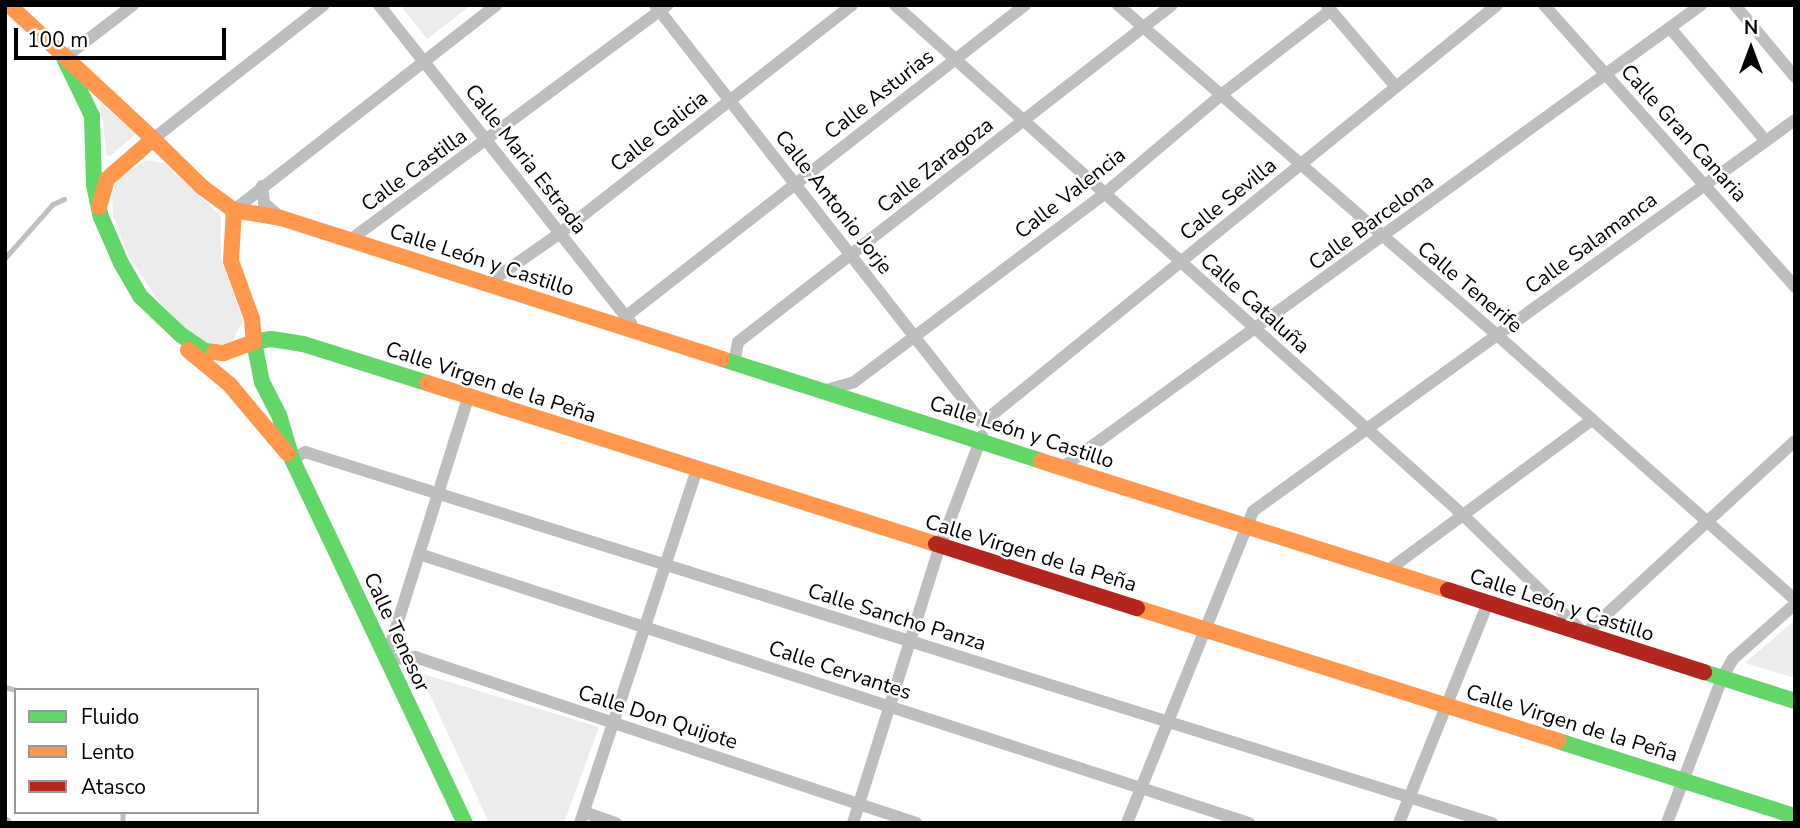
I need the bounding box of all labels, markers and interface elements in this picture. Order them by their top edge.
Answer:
scale bar [18,14,229,58]
north arrow [1716,14,1786,84]
text: N [1744,15,1758,41]
text: 100 m [27,26,88,54]
street label: Calle Asturias [819,44,939,144]
street label: Calle Gran Canaria [1616,59,1752,207]
street label: Calle Maria Estrada [460,79,592,239]
street label: Calle Galicia [605,85,713,177]
street label: Calle Zaragoza [872,112,998,218]
street label: Calle Castilla [356,123,472,217]
street label: Calle Antonio Jorje [770,125,898,279]
street label: Calle Valencia [1010,142,1130,244]
street label: Calle Sevilla [1175,152,1281,246]
street label: Calle Barcelona [1304,168,1438,276]
street label: Calle Salamanca [1520,187,1662,299]
street label: Calle León y Castillo [387,218,577,302]
street label: Calle Tenerife [1412,236,1528,338]
street label: Calle Cataluña [1195,247,1315,359]
street label: Calle Virgen de la Peña [383,336,599,428]
street label: Calle León y Castillo [927,390,1117,474]
street label: Calle Virgen de la Peña [922,509,1140,597]
street label: Calle León y Castillo [1467,563,1657,647]
street label: Calle Tenesor [358,568,436,696]
street label: Calle Sancho Panza [805,578,989,656]
street label: Calle Cervantes [765,635,915,705]
street label: Calle Don Quijote [575,679,741,755]
street label: Calle Virgen de la Peña [1463,679,1681,767]
legend [14,688,259,814]
text: Fluido [81,703,139,731]
text: Lento [81,738,134,766]
text: Atasco [81,773,146,801]

